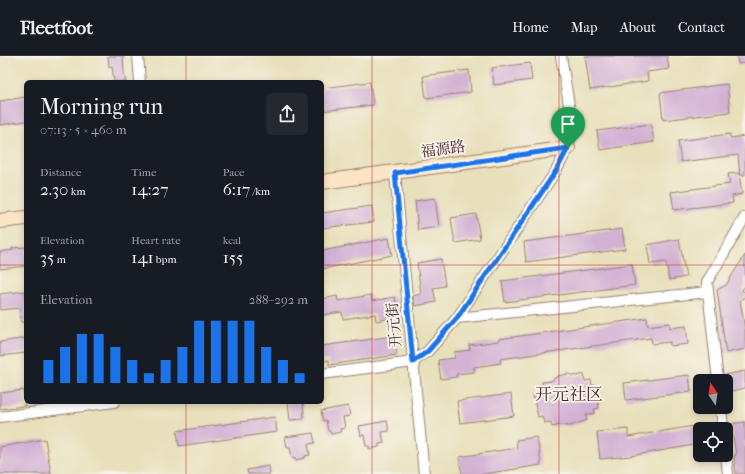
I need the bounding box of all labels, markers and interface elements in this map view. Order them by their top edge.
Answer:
text: Fleetfoot [20,17,93,39]
text: Home [512,19,549,36]
text: Map [571,19,598,36]
text: About [620,19,656,36]
text: Contact [678,19,725,36]
button: share [266,93,308,135]
text: Morning run [40,94,163,120]
pin [551,107,585,148]
icon: arrive [557,113,579,135]
text: 07:13 · 5 × 460 m [40,122,126,137]
street label: 福源路 [419,137,467,161]
text: Distance [40,166,81,179]
text: Time [131,166,156,179]
text: Pace [223,166,245,179]
text: 2.30 [40,179,68,199]
text: 14:27 [131,179,169,199]
text: 6:17 [223,179,250,199]
text: km [68,185,86,198]
text: /km [250,185,270,198]
text: Elevation [40,234,84,247]
text: Heart rate [131,234,181,247]
text: kcal [223,234,241,247]
text: 35 [40,247,54,267]
text: 141 [131,247,154,267]
text: 155 [223,247,243,267]
text: m [54,253,66,266]
text: bpm [154,253,177,266]
text: Elevation [40,292,93,307]
text: 288–292 m [249,292,308,307]
street label: 开元街 [383,302,405,348]
north arrow [693,374,733,414]
map controls [693,374,733,462]
district label: 开元社区 [535,384,603,404]
button: locate [693,422,733,462]

